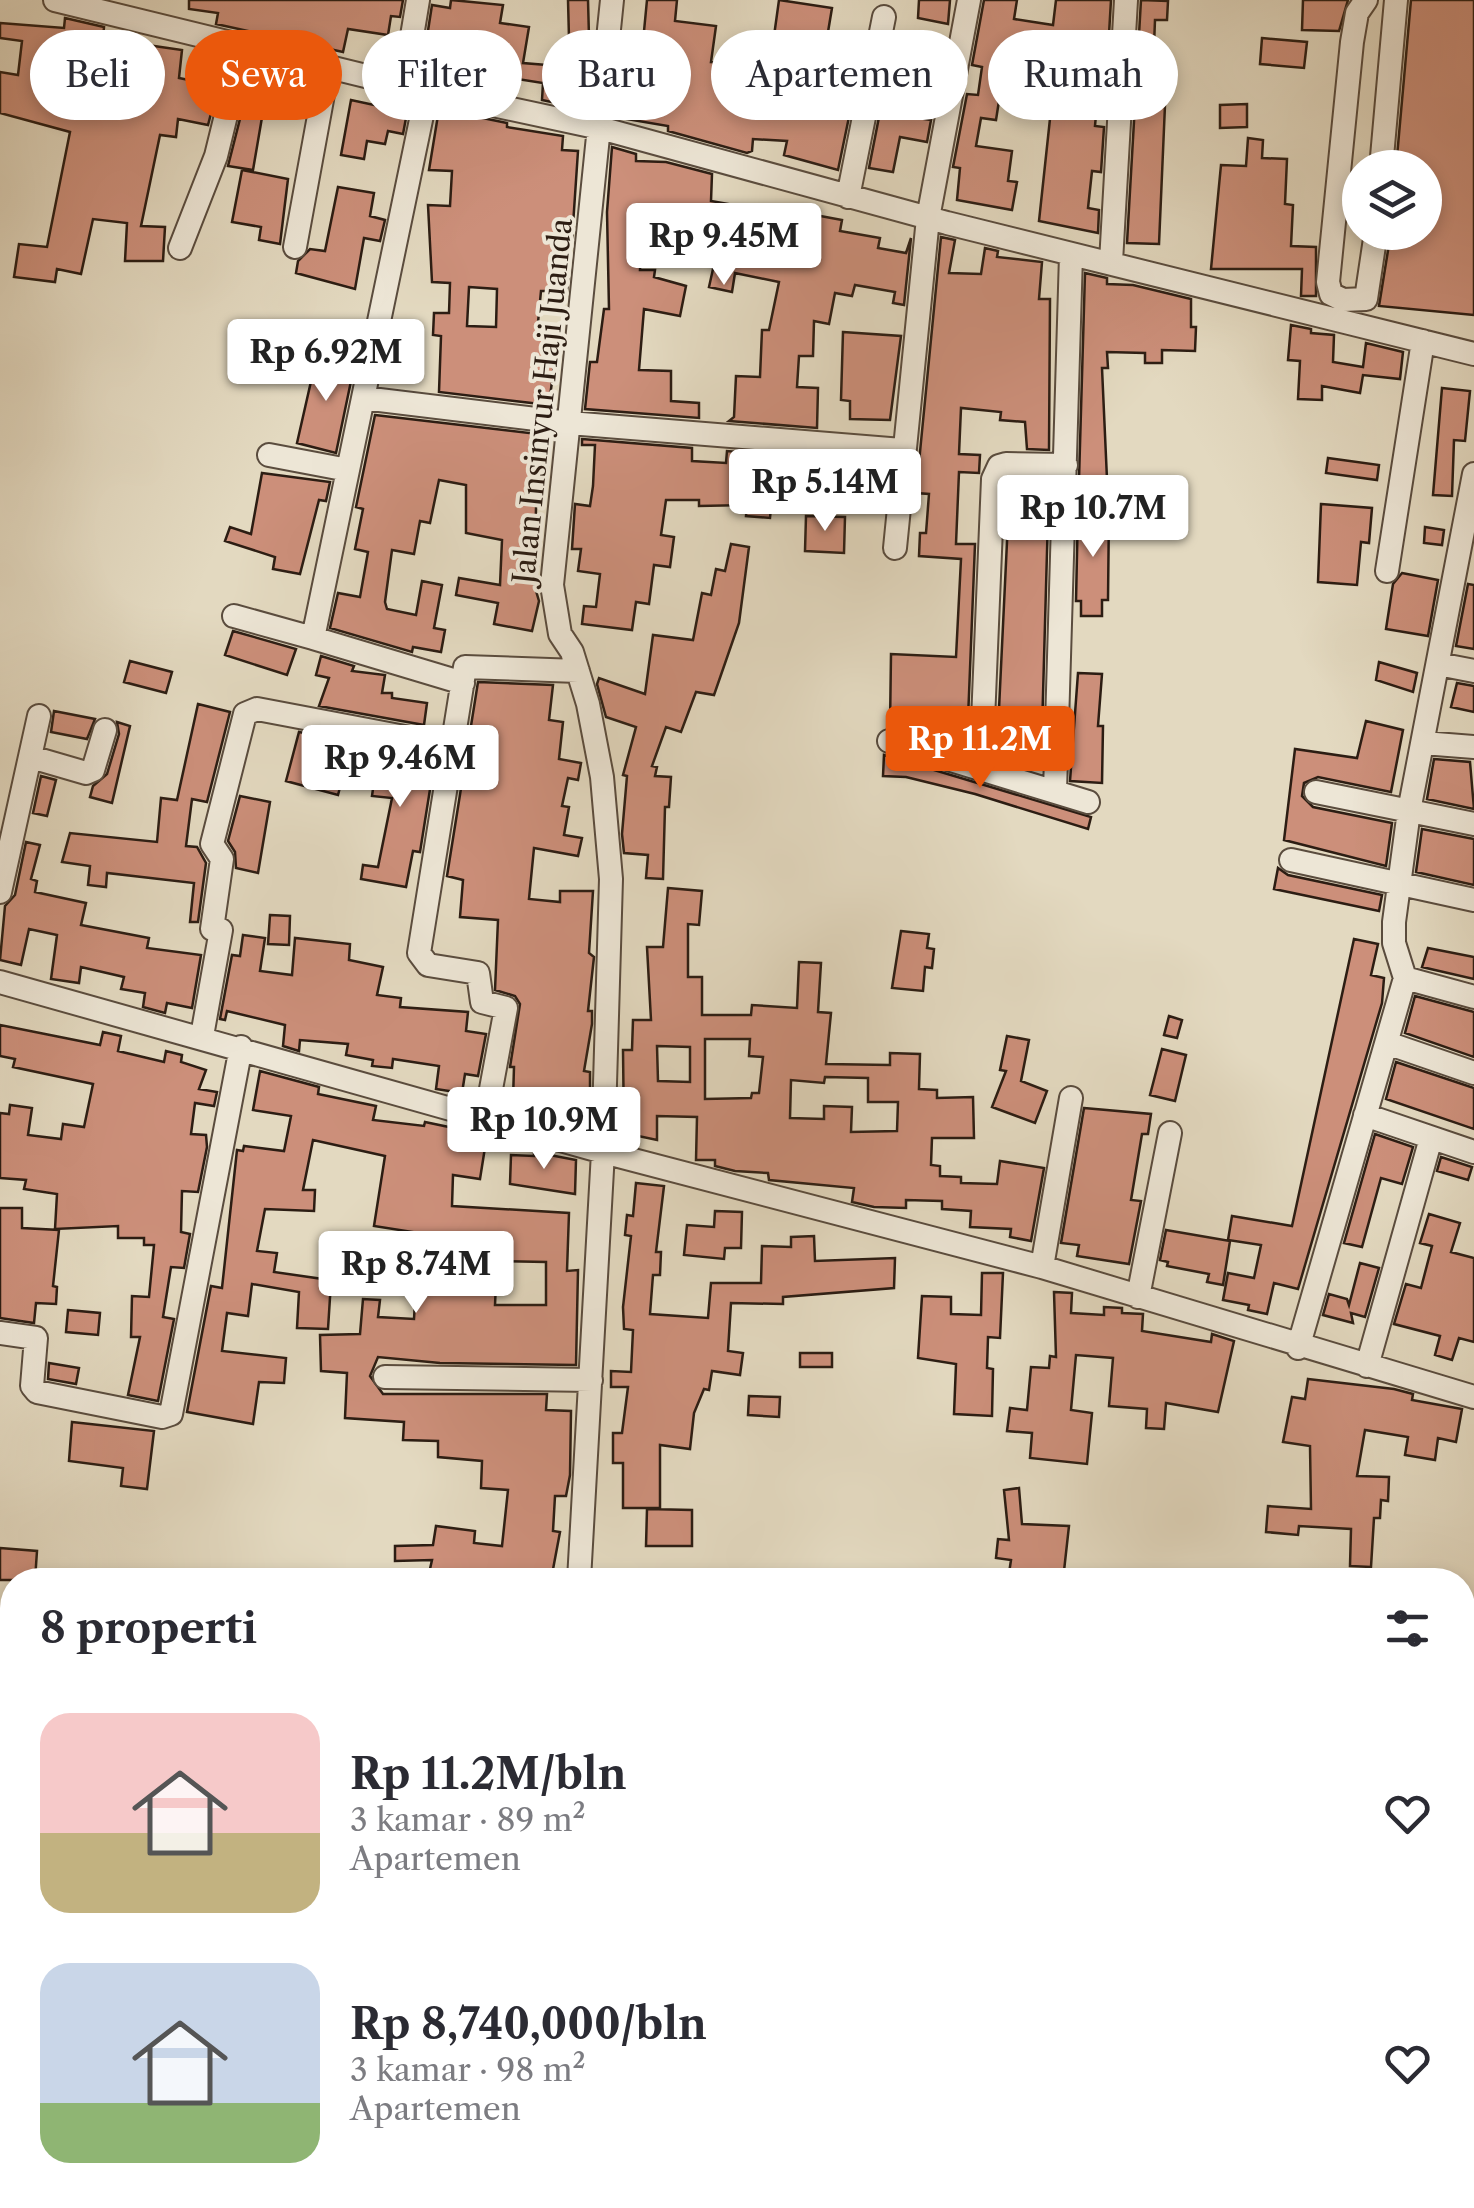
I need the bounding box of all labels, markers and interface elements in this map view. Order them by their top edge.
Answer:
chip: Beli [30,30,165,120]
chip: Sewa [185,30,342,120]
chip: Filter [362,30,522,120]
chip: Baru [542,30,691,120]
chip: Apartemen [711,30,968,120]
chip: Rumah [988,30,1178,120]
map controls [1342,150,1442,250]
button: layers [1342,150,1442,250]
pin: Rp 9.45M [621,203,827,288]
street label: Jalan Insinyur Haji Juanda [504,216,580,590]
text: Rp 9.45M [648,216,800,255]
pin: Rp 6.92M [223,319,429,404]
text: Rp 6.92M [249,332,403,371]
pin: Rp 5.14M [722,449,928,534]
text: Rp 5.14M [751,462,899,501]
pin: Rp 10.7M [990,475,1196,560]
text: Rp 10.7M [1019,488,1167,527]
pin: Rp 11.2M [877,706,1083,791]
text: Rp 11.2M [908,719,1052,758]
pin: Rp 9.46M [297,725,503,810]
text: Rp 9.46M [324,738,476,777]
pin: Rp 10.9M [441,1087,647,1172]
text: Rp 10.9M [469,1100,619,1139]
pin: Rp 8.74M [313,1231,519,1316]
text: Rp 8.74M [341,1244,491,1283]
icon: filters [1380,1601,1435,1656]
text: 8 properti [40,1602,257,1654]
text: Rp 11.2M/bln [350,1748,626,1800]
icon: home [120,1753,240,1873]
icon: heart [1380,1786,1435,1841]
text: 3 kamar · 89 m² [350,1800,586,1839]
text: Apartemen [350,1839,521,1878]
text: Rp 8,740,000/bln [350,1998,707,2050]
icon: home [120,2003,240,2123]
icon: heart [1380,2036,1435,2091]
text: 3 kamar · 98 m² [350,2050,586,2089]
text: Apartemen [350,2089,521,2128]

